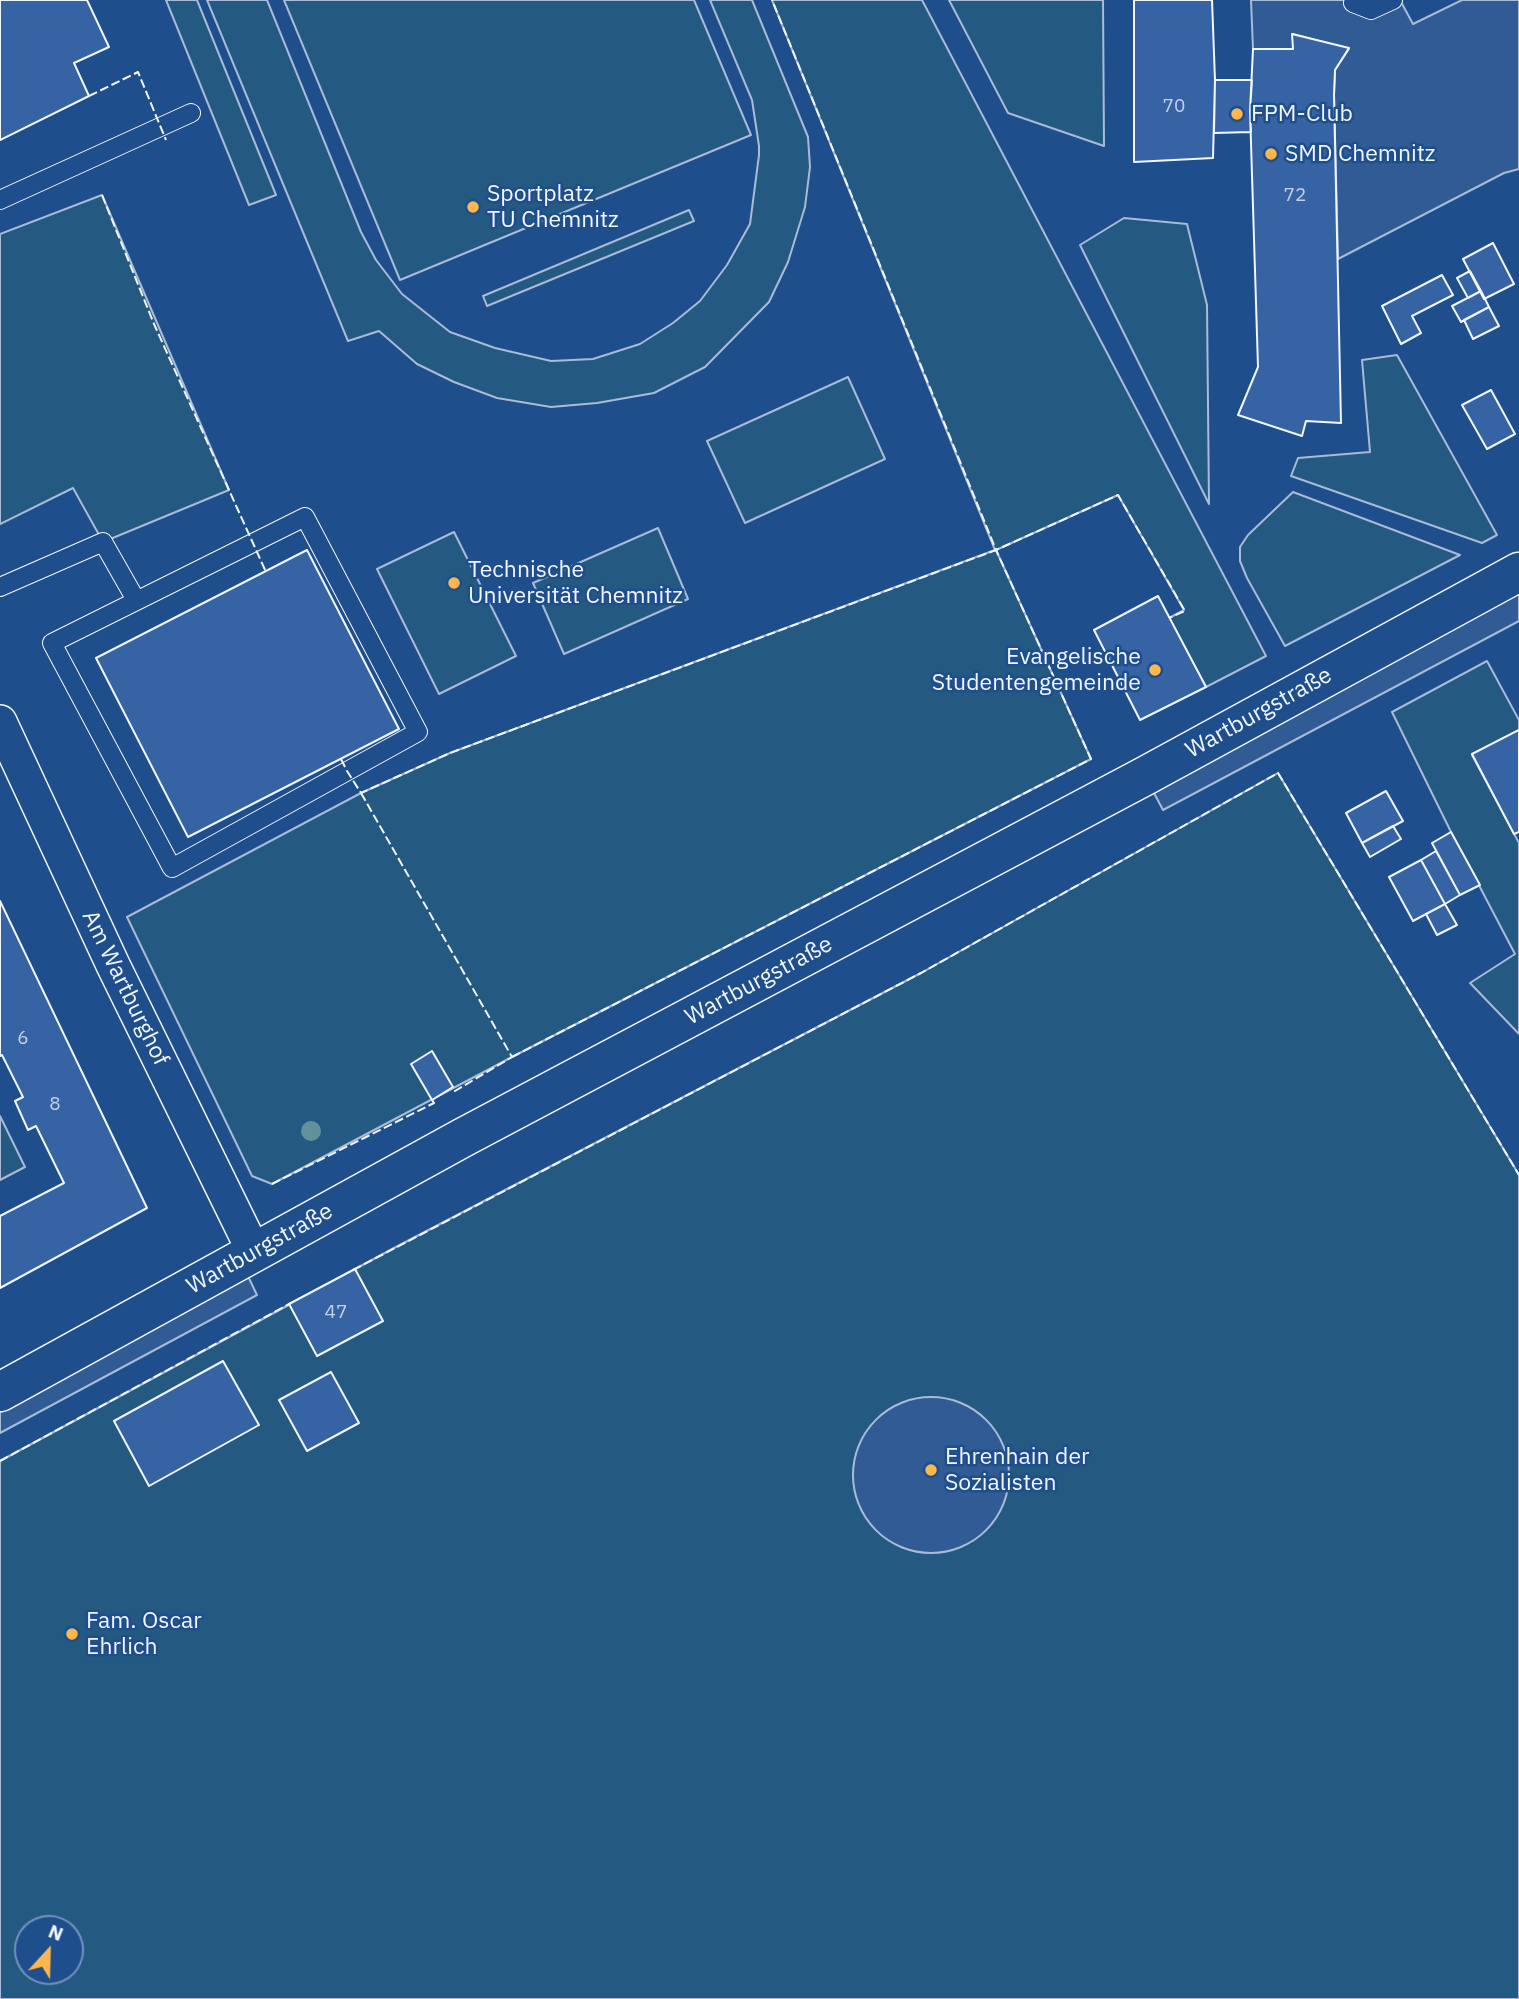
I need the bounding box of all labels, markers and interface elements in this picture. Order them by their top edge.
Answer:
house number: 70 [1163,96,1185,118]
place label: FPM-Club [1251,100,1353,128]
marker: FPM-Club [1229,106,1245,122]
place label: SMD Chemnitz [1285,140,1436,168]
marker: SMD Chemnitz [1263,146,1279,162]
place label: Sportplatz TU Chemnitz [487,180,619,234]
house number: 72 [1284,185,1306,207]
marker: Sportplatz TU Chemnitz [465,199,481,215]
place label: Technische Universität Chemnitz [468,556,683,610]
marker: Technische Universität Chemnitz [446,575,462,591]
place label: Evangelische Studentengemeinde [932,643,1141,697]
street label: Wartburgstraße [1181,661,1337,765]
marker: Evangelische Studentengemeinde [1147,662,1163,678]
street label: Am Wartburghof [76,906,174,1070]
street label: Wartburgstraße [681,931,837,1031]
house number: 6 [17,1028,29,1050]
house number: 8 [49,1094,61,1116]
street label: Wartburgstraße [182,1197,338,1301]
house number: 47 [325,1302,347,1324]
place label: Ehrenhain der Sozialisten [945,1443,1089,1497]
marker: Ehrenhain der Sozialisten [923,1462,939,1478]
place label: Fam. Oscar Ehrlich [86,1607,202,1661]
marker: Fam. Oscar Ehrlich [64,1626,80,1642]
north arrow [14,1915,84,1985]
text: N [45,1919,67,1946]

